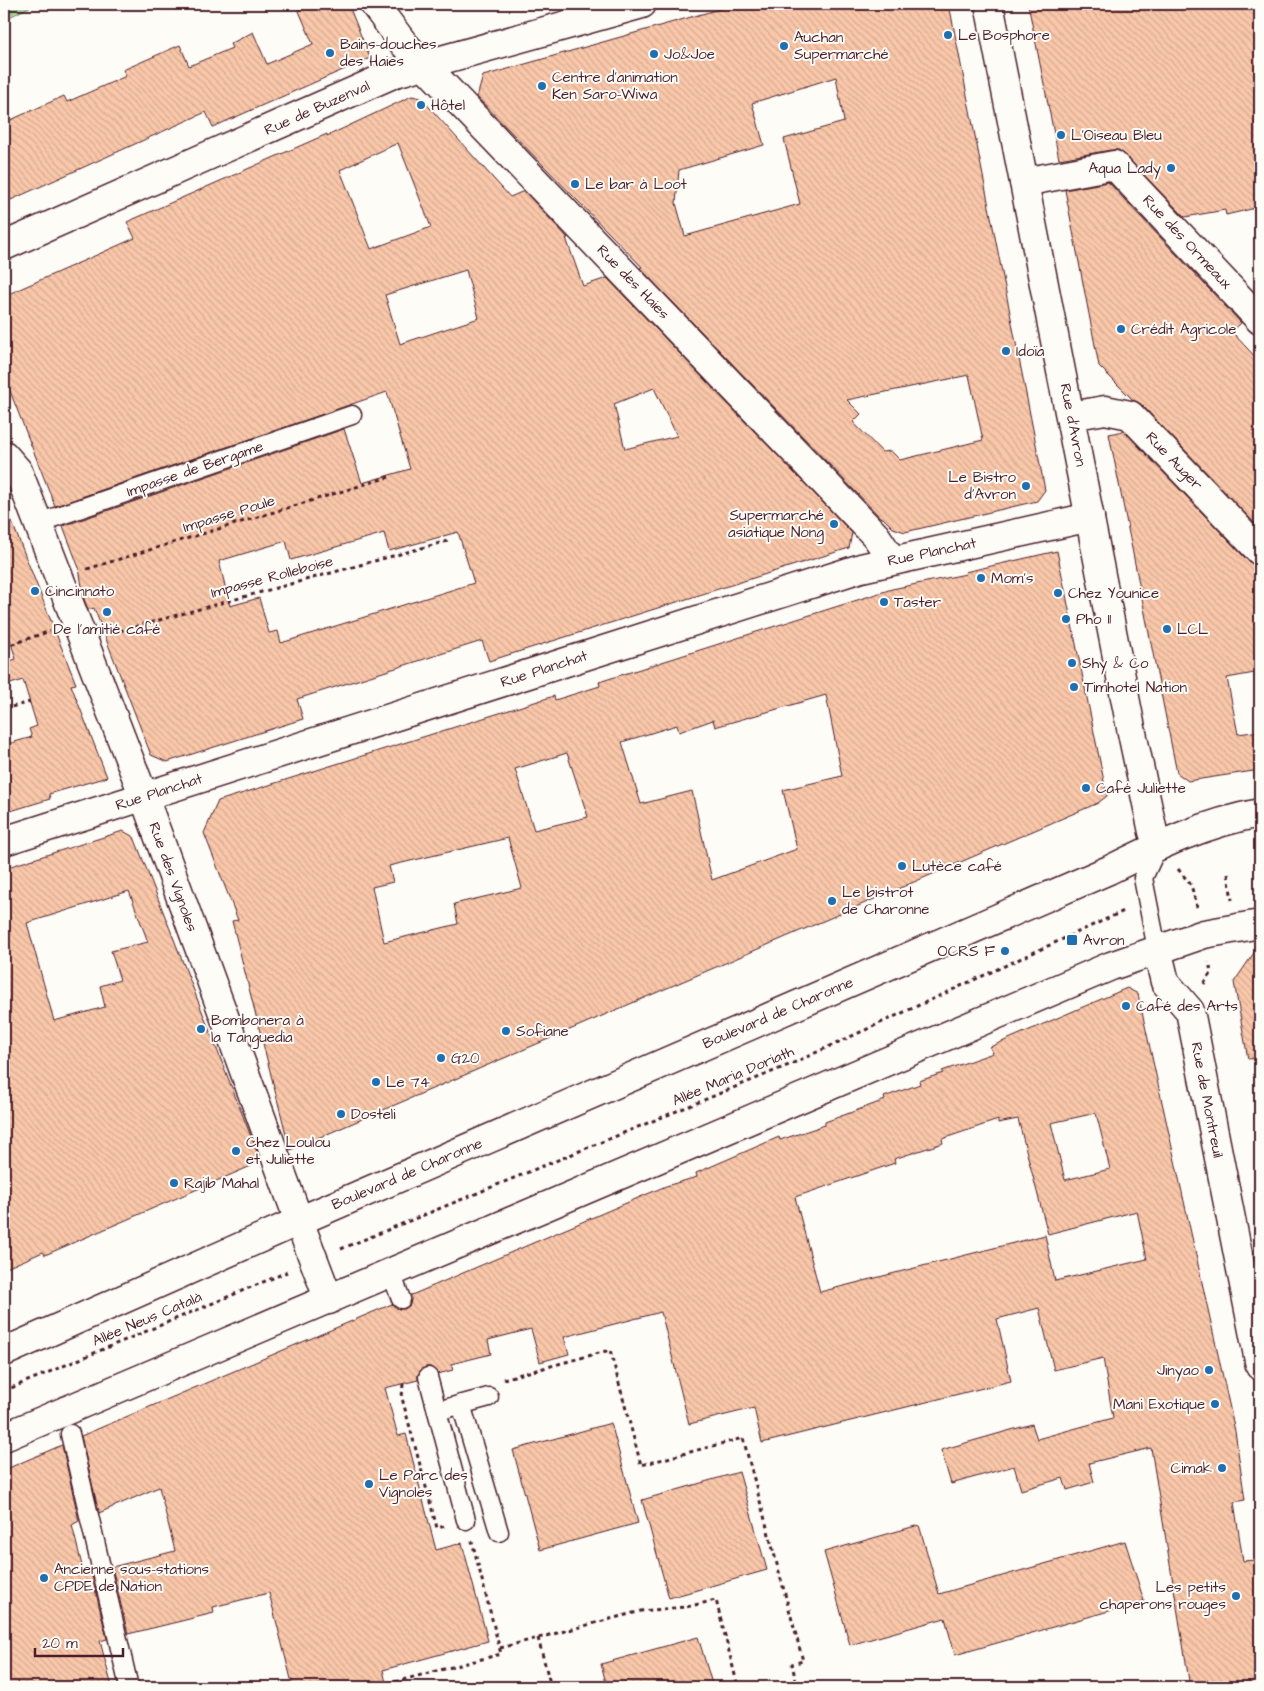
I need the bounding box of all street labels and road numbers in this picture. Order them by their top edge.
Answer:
street label: Rue de Buzenval [261,75,373,141]
street label: Rue des Ormeaux [1138,190,1237,295]
street label: Rue des Haies [592,240,674,324]
street label: Rue d'Avron [1055,382,1091,469]
street label: Rue Auger [1140,427,1207,496]
street label: Impasse de Bergame [124,436,266,503]
street label: Impasse Poule [180,490,278,538]
street label: Rue Planchat [886,532,978,572]
street label: Impasse Rolleboise [208,551,336,603]
street label: Rue Planchat [498,645,590,693]
street label: Rue Planchat [113,768,205,816]
street label: Rue des Vignoles [143,819,203,935]
street label: Boulevard de Charonne [699,972,857,1054]
street label: Rue de Montreuil [1186,1040,1228,1160]
street label: Allée Maria Doriath [669,1041,798,1111]
street label: Boulevard de Charonne [328,1133,486,1215]
street label: Allée Neus Català [89,1286,205,1352]

